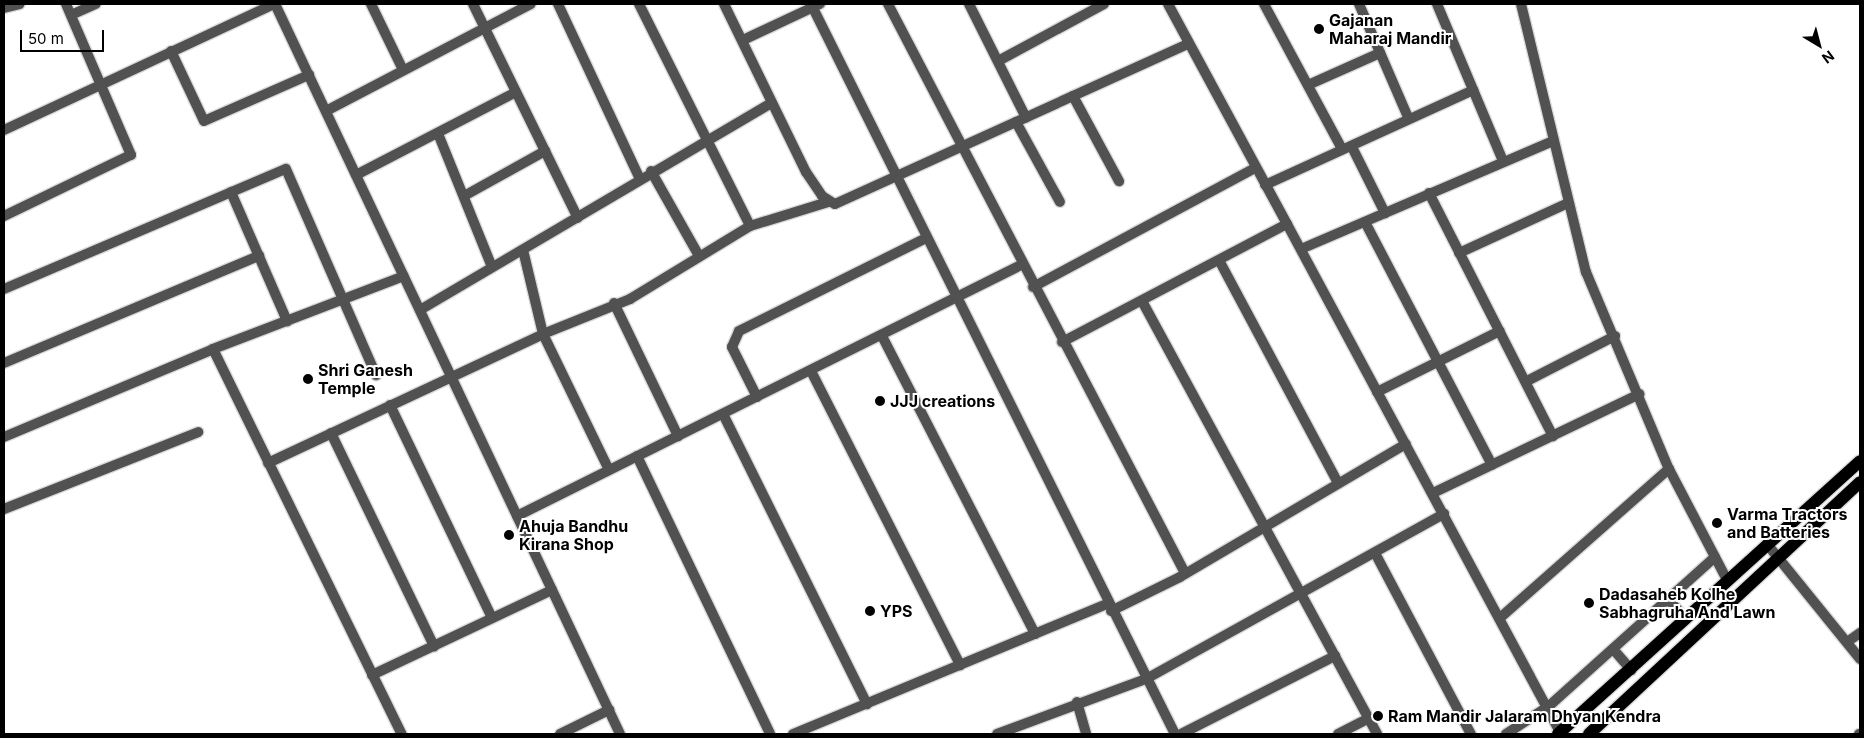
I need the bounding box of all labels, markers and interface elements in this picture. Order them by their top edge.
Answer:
place label: Gajanan Maharaj Mandir [1329,10,1451,48]
scale bar [22,20,106,52]
north arrow [1794,20,1844,70]
marker: Gajanan Maharaj Mandir [1313,23,1325,35]
text: 50 m [28,29,64,48]
text: N [1819,47,1838,67]
place label: Shri Ganesh Temple [318,360,413,398]
marker: Shri Ganesh Temple [302,373,314,385]
place label: JJJ creations [890,391,995,411]
marker: JJJ creations [874,395,886,407]
place label: Varma Tractors and Batteries [1727,504,1847,542]
place label: Ahuja Bandhu Kirana Shop [519,516,628,554]
marker: Varma Tractors and Batteries [1711,517,1723,529]
marker: Ahuja Bandhu Kirana Shop [503,529,515,541]
place label: Dadasaheb Kolhe Sabhagruha And Lawn [1599,584,1775,622]
marker: Dadasaheb Kolhe Sabhagruha And Lawn [1583,597,1595,609]
place label: YPS [880,601,913,621]
marker: YPS [864,605,876,617]
place label: Ram Mandir Jalaram Dhyan Kendra [1388,706,1661,726]
marker: Ram Mandir Jalaram Dhyan Kendra [1372,710,1384,722]

